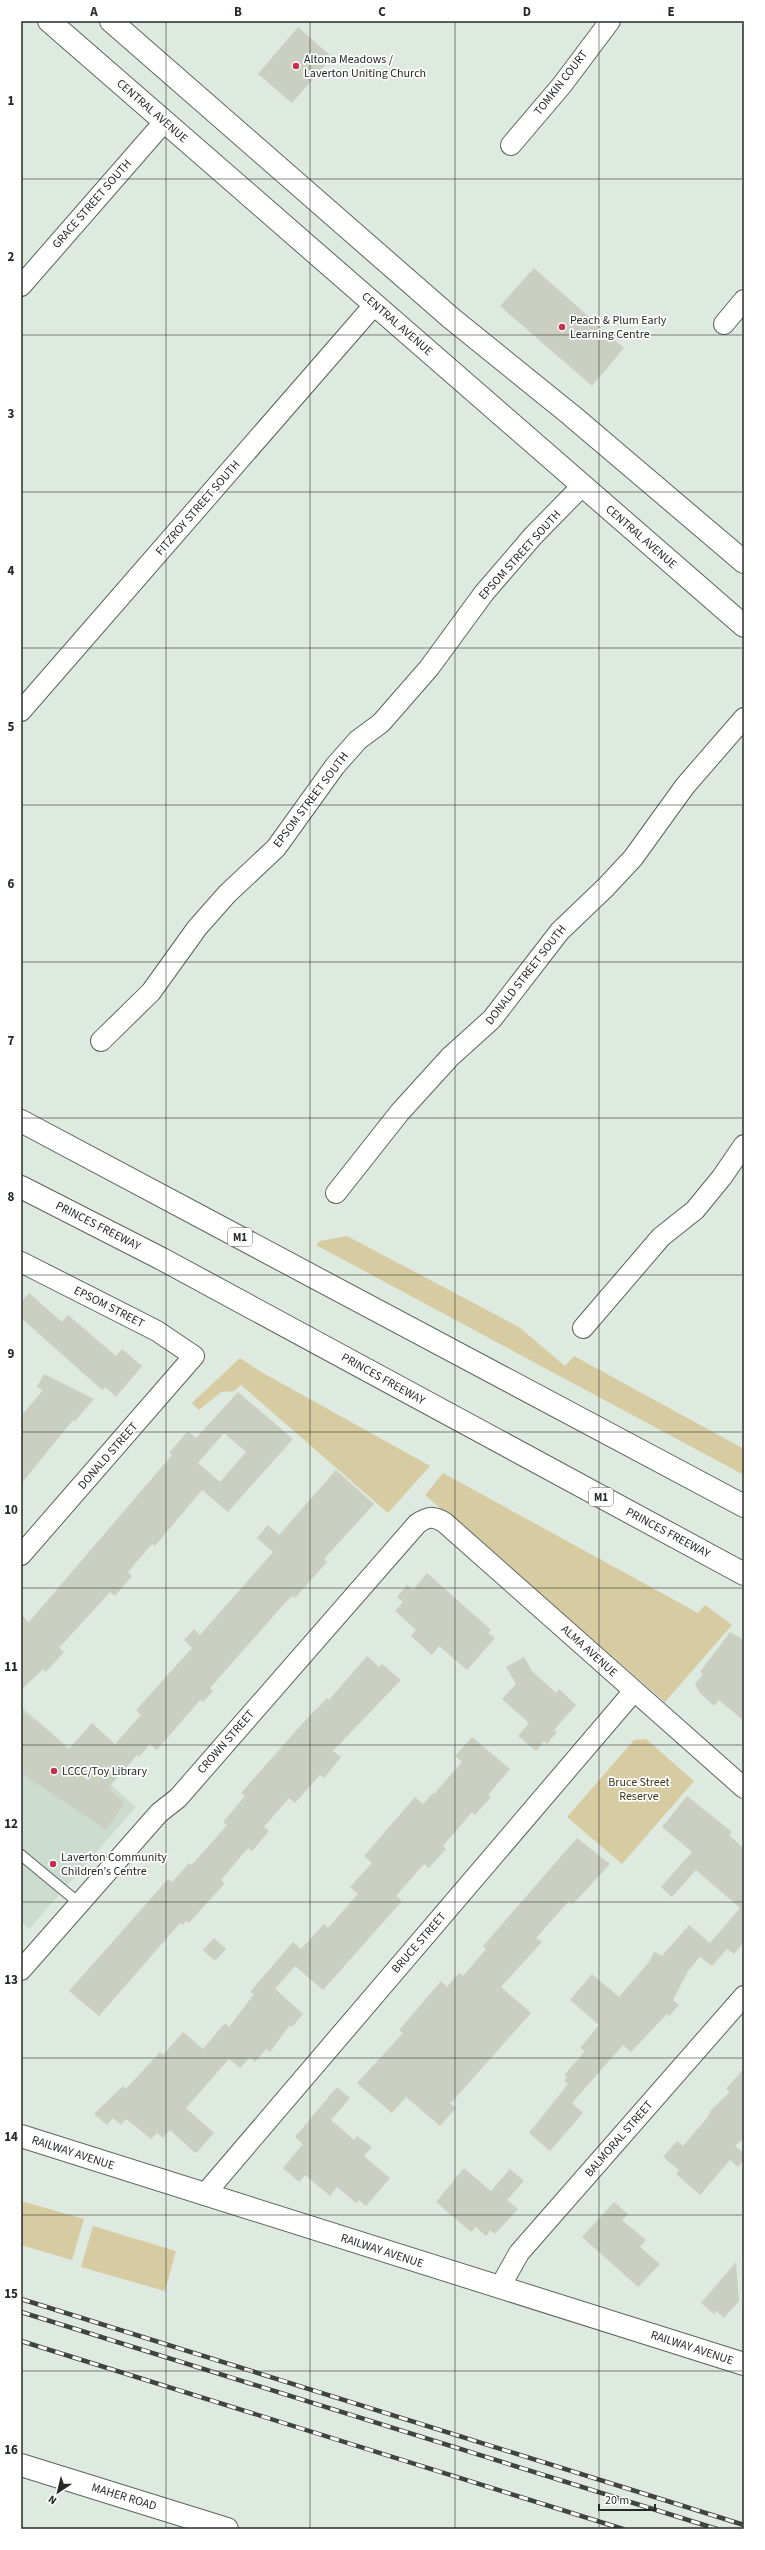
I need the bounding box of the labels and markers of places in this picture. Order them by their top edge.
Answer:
place label: Altona Meadows / Laverton Uniting Church [304,51,426,82]
marker: Altona Meadows / Laverton Uniting Church [291,61,301,71]
place label: Peach & Plum Early Learning Centre [570,312,667,343]
marker: Peach & Plum Early Learning Centre [557,322,567,332]
place label: LCCC/Toy Library [62,1763,148,1780]
marker: LCCC/Toy Library [49,1766,59,1776]
place label: Laverton Community Children’s Centre [61,1849,167,1880]
marker: Laverton Community Children’s Centre [48,1859,58,1869]

